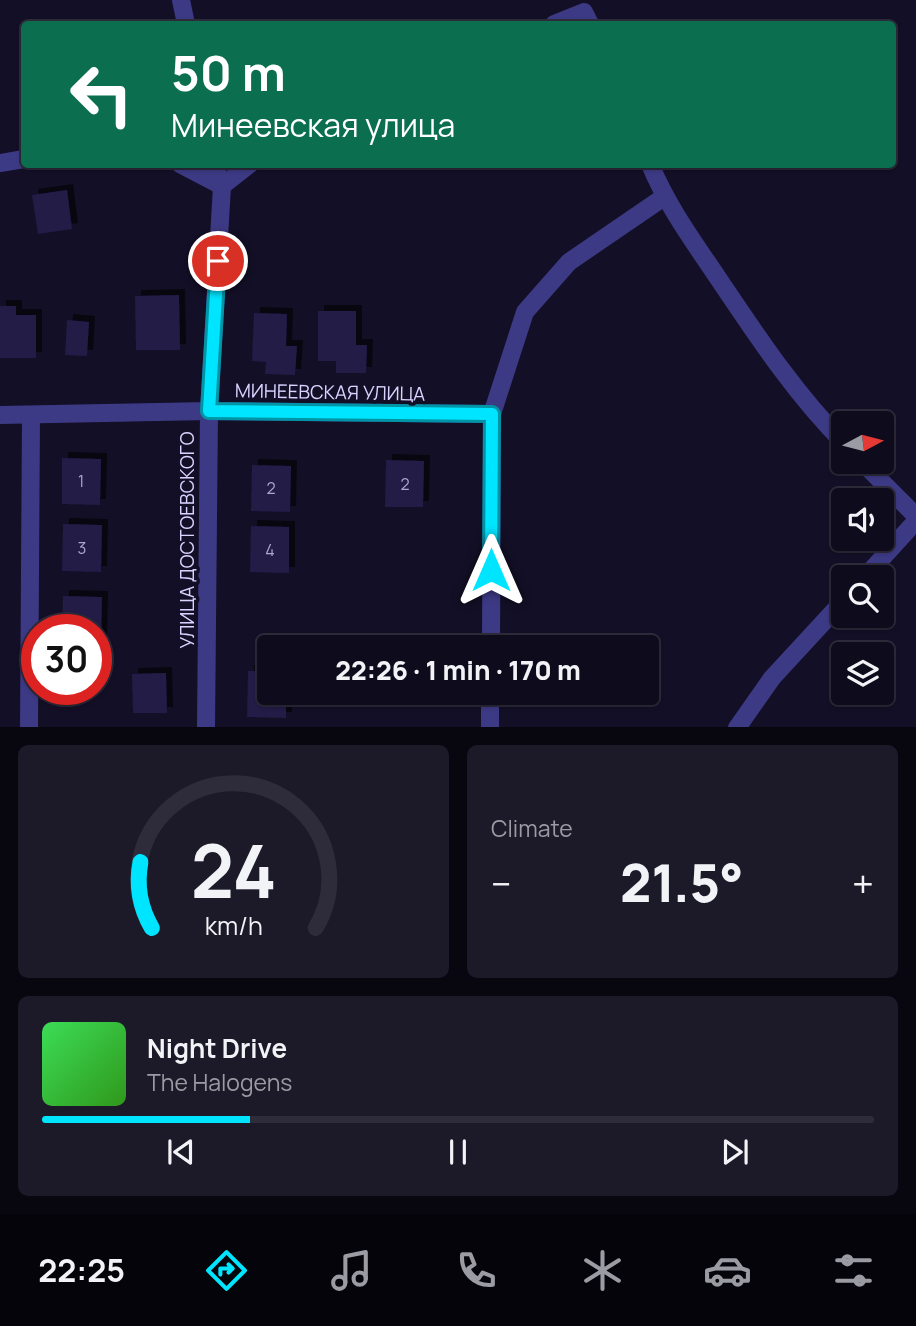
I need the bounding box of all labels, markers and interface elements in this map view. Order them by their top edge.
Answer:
text: 50 m [171,39,286,106]
icon: left [56,49,147,140]
text: Минеевская улица [171,103,455,147]
pin [188,231,248,291]
icon: arrive [199,242,237,280]
street label: МИНЕЕВСКАЯ УЛИЦА [235,377,425,407]
north arrow [831,411,894,474]
map controls [831,411,894,705]
street label: УЛИЦА ДОСТОЕВСКОГО [174,431,200,648]
house number: 1 [78,470,84,492]
house number: 2 [400,473,410,495]
house number: 2 [266,477,276,499]
button: sound [831,488,894,551]
position arrow [454,533,528,607]
house number: 3 [78,537,86,559]
house number: 4 [265,539,275,561]
button: search [831,565,894,628]
speed limit sign: 30 [21,614,112,705]
button: layers [831,642,894,705]
text: 22:26 · 1 min · 170 m [335,652,581,688]
text: Climate [491,812,573,844]
text: 24 [190,820,277,920]
text: 21.5° [620,847,744,918]
text: − [491,857,512,909]
text: + [852,857,874,909]
text: km/h [204,907,263,942]
text: Night Drive [147,1030,287,1066]
text: The Halogens [147,1066,292,1098]
icon: previous [162,1133,200,1171]
icon: pause [439,1133,477,1171]
icon: next [716,1133,754,1171]
icon: directions [202,1246,251,1295]
icon: music [327,1246,376,1295]
icon: phone [452,1246,501,1295]
icon: climate [578,1246,627,1295]
icon: car [703,1246,752,1295]
icon: filters [829,1246,878,1295]
text: 22:25 [38,1248,125,1292]

